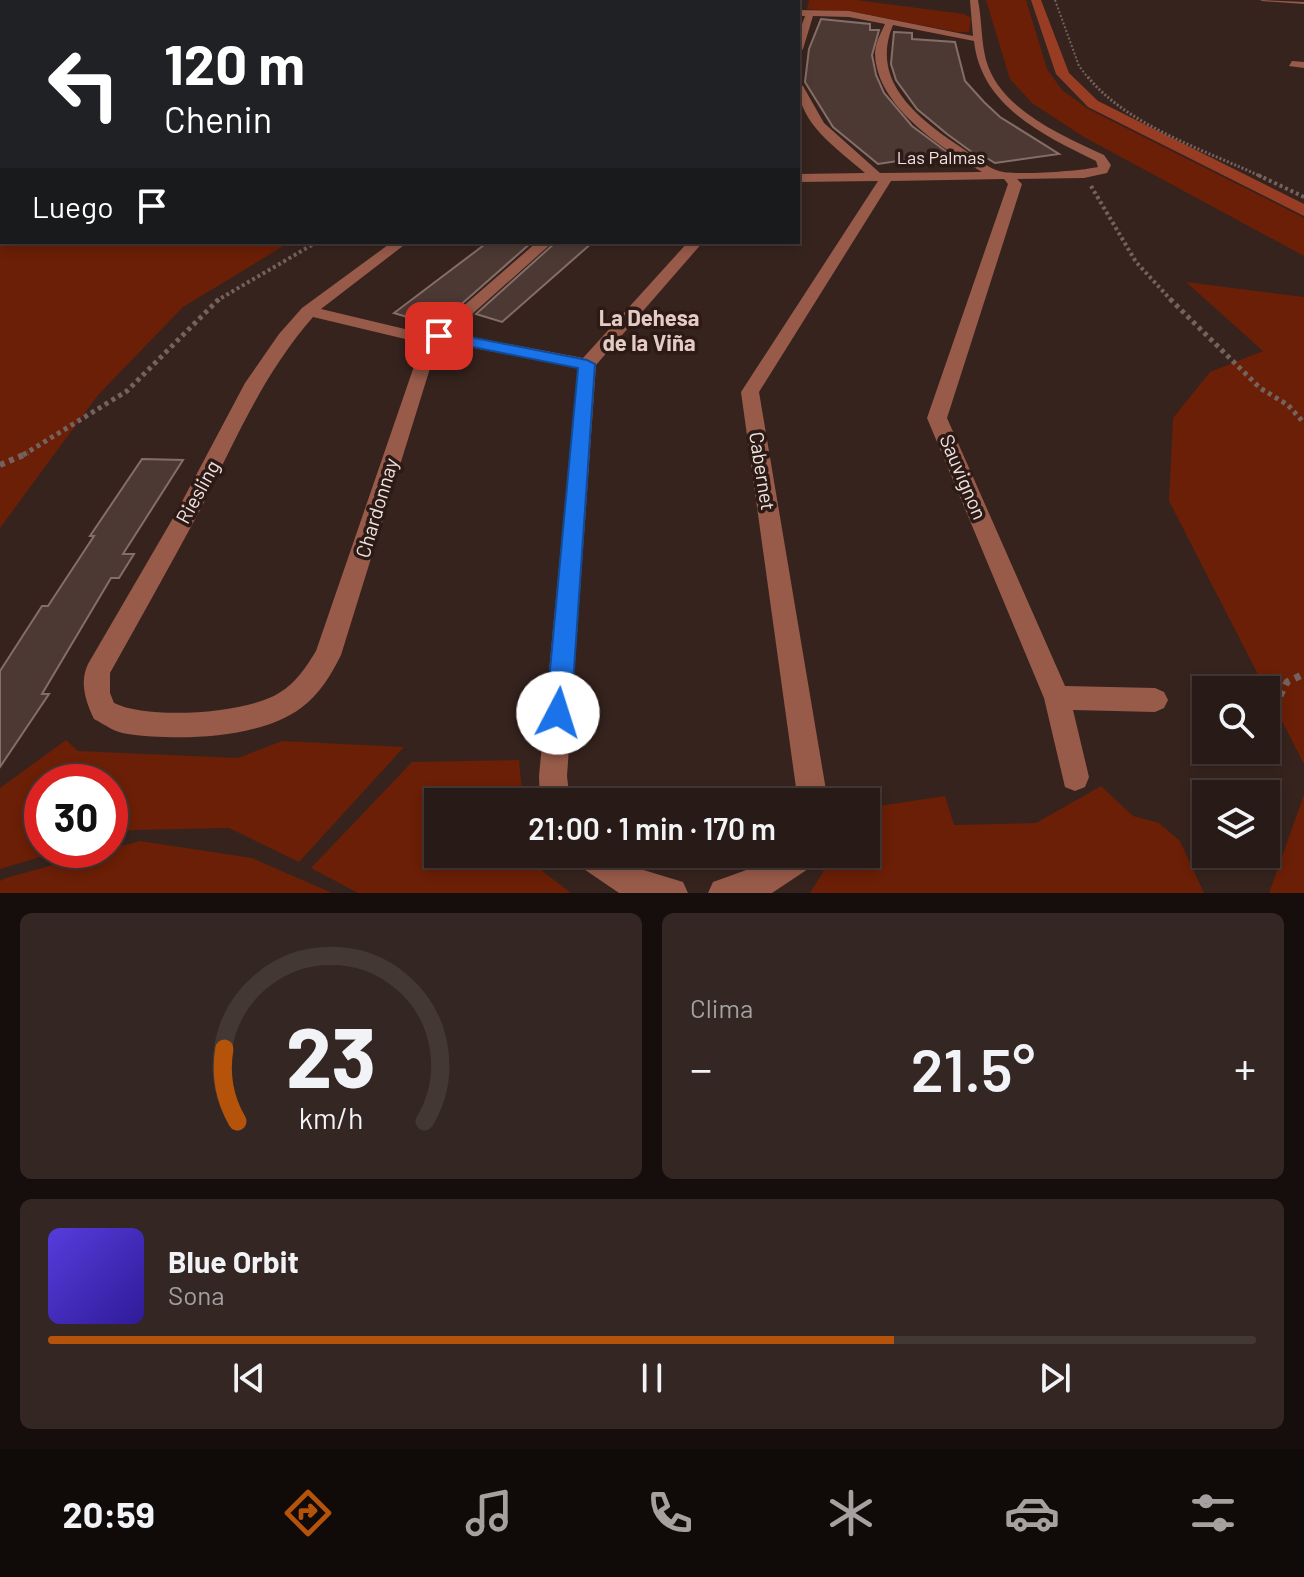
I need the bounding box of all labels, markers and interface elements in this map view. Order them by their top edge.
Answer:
text: 120 m [164,29,305,96]
icon: left [32,32,136,136]
text: Chenin [164,97,272,140]
street label: Las Palmas [897,146,985,168]
icon: arrive [130,184,174,228]
text: Luego [32,188,114,224]
pin [405,302,473,370]
district label: La Dehesa de la Viña [599,304,699,355]
icon: arrive [417,314,461,358]
street label: Cabernet [745,430,781,512]
street label: Sauvignon [935,430,993,523]
street label: Chardonnay [350,455,403,560]
street label: Riesling [170,456,224,527]
position arrow [516,671,600,755]
map controls [1192,676,1280,868]
button: search [1192,676,1280,764]
speed limit sign: 30 [24,764,128,868]
button: layers [1192,780,1280,868]
text: 21:00 · 1 min · 170 m [528,810,776,846]
text: Clima [690,992,753,1023]
text: 23 [286,1005,376,1105]
text: 21.5° [911,1032,1035,1104]
text: − [690,1041,712,1094]
text: + [1234,1041,1256,1094]
text: km/h [299,1100,363,1135]
text: Blue Orbit [168,1243,299,1279]
text: Sona [168,1279,225,1310]
icon: previous [227,1356,271,1400]
icon: pause [630,1356,674,1400]
icon: next [1033,1356,1077,1400]
icon: directions [280,1485,336,1541]
icon: music [461,1485,517,1541]
icon: phone [642,1485,698,1541]
icon: climate [823,1485,879,1541]
icon: car [1004,1485,1060,1541]
icon: filters [1185,1485,1241,1541]
text: 20:59 [63,1492,155,1535]

